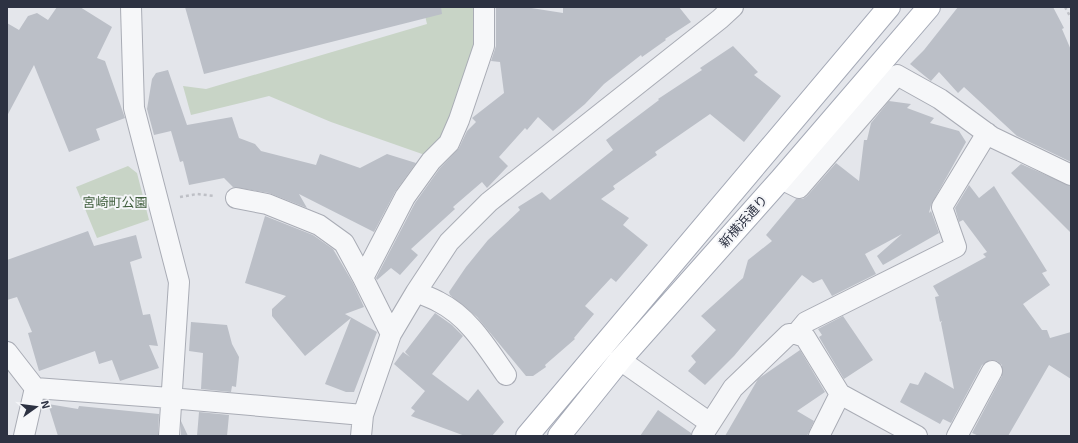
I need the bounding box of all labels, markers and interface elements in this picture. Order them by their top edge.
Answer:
street label: 新横浜通り [715,191,771,251]
park label: 宮崎町公園 [82,194,148,210]
north arrow [16,387,56,427]
text: N [39,399,53,410]

